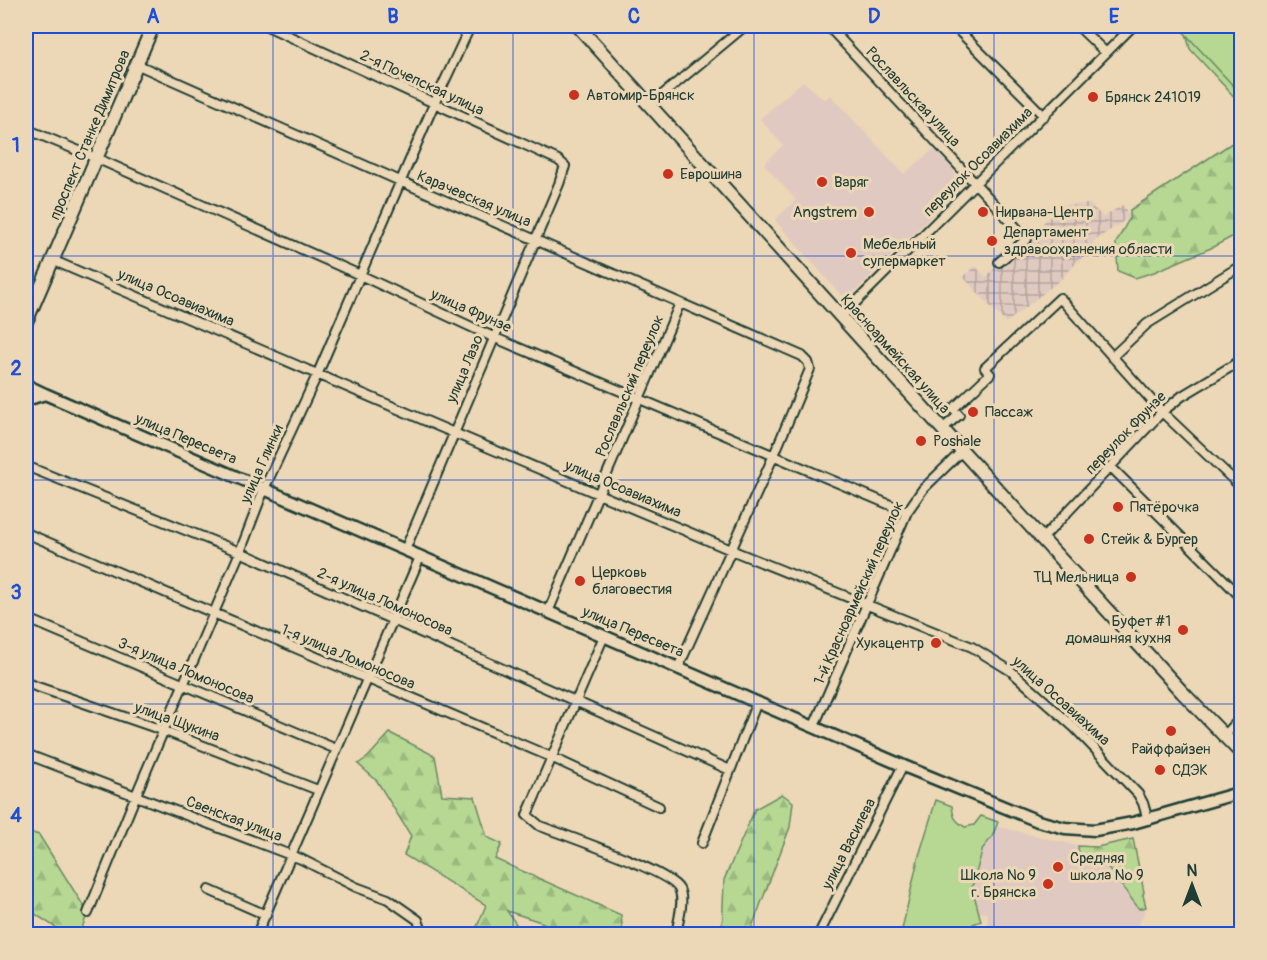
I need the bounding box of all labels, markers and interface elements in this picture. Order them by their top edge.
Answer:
text: A [147,4,160,29]
text: B [387,4,399,29]
text: C [628,4,640,29]
text: D [868,4,881,29]
text: E [1109,4,1120,29]
street label: Рославльская улица [862,43,964,151]
street label: 2-я Почепская улица [357,46,487,120]
street label: проспект Станке Димитрова [46,47,134,223]
place label: Автомир-Брянск [586,86,695,105]
marker: Автомир-Брянск [567,88,581,102]
place label: Брянск 241019 [1105,88,1201,107]
marker: Брянск 241019 [1086,90,1100,104]
street label: переулок Осоавиахима [919,103,1037,221]
text: 1 [12,133,20,158]
place label: Еврошина [680,165,742,184]
street label: Карачевская улица [414,166,534,232]
marker: Еврошина [661,167,675,181]
place label: Варяг [834,173,869,192]
marker: Варяг [815,175,829,189]
place label: Angstrem [793,203,857,222]
place label: Нирвана-Центр [995,203,1094,222]
marker: Angstrem [862,205,876,219]
marker: Нирвана-Центр [976,205,990,219]
place label: Департамент здравоохранения области [1003,223,1172,259]
marker: Департамент здравоохранения области [985,234,999,248]
place label: Мебельный супермаркет [863,235,946,271]
marker: Мебельный супермаркет [844,246,858,260]
street label: улица Осоавиахима [114,264,237,331]
street label: улица Фрунзе [427,284,515,337]
street label: Красноармейская улица [836,290,954,418]
street label: Рославльский переулок [592,312,669,460]
street label: улица Лазо [442,332,488,407]
text: 2 [10,356,22,381]
street label: переулок Фрунзе [1081,387,1171,479]
place label: Пассаж [985,403,1033,422]
marker: Пассаж [966,405,980,419]
street label: улица Пересвета [131,409,240,469]
street label: улица Глинки [236,421,288,507]
place label: Poshale [933,432,982,451]
marker: Poshale [914,434,928,448]
street label: улица Осоавиахима [561,455,684,522]
street label: 1-й Красноармейский переулок [810,498,908,688]
place label: Пятёрочка [1130,498,1199,517]
marker: Пятёрочка [1111,500,1125,514]
place label: Стейк & Бургер [1101,530,1198,549]
marker: Стейк & Бургер [1082,532,1096,546]
place label: Церковь благовестия [592,563,672,599]
street label: 2-я улица Ломоносова [314,564,456,640]
place label: ТЦ Мельница [1033,568,1119,587]
marker: ТЦ Мельница [1124,570,1138,584]
marker: Церковь благовестия [573,574,587,588]
text: 3 [10,580,22,605]
street label: улица Пересвета [578,602,687,662]
place label: Буфет #1 домашняя кухня [1065,612,1171,648]
street label: 1-я улица Ломоносова [278,620,418,694]
marker: Буфет #1 домашняя кухня [1176,623,1190,637]
street label: 3-я улица Ломоносова [115,634,257,708]
place label: Хукацентр [856,634,924,653]
marker: Хукацентр [929,636,943,650]
street label: улица Осоавиахима [1008,651,1114,750]
street label: улица Щукина [131,697,222,746]
marker: Райффайзен [1164,724,1178,738]
place label: Райффайзен [1131,740,1211,759]
place label: СДЭК [1172,761,1208,780]
marker: СДЭК [1153,763,1167,777]
street label: Свенская улица [183,792,285,846]
street label: улица Василева [817,795,880,894]
text: 4 [10,803,22,828]
place label: Средняя школа № 9 [1070,849,1144,885]
north arrow [1162,855,1222,915]
marker: Средняя школа № 9 [1051,860,1065,874]
text: N [1187,861,1198,881]
place label: Школа № 9 г. Брянска [961,866,1036,902]
marker: Школа № 9 г. Брянска [1041,877,1055,891]

